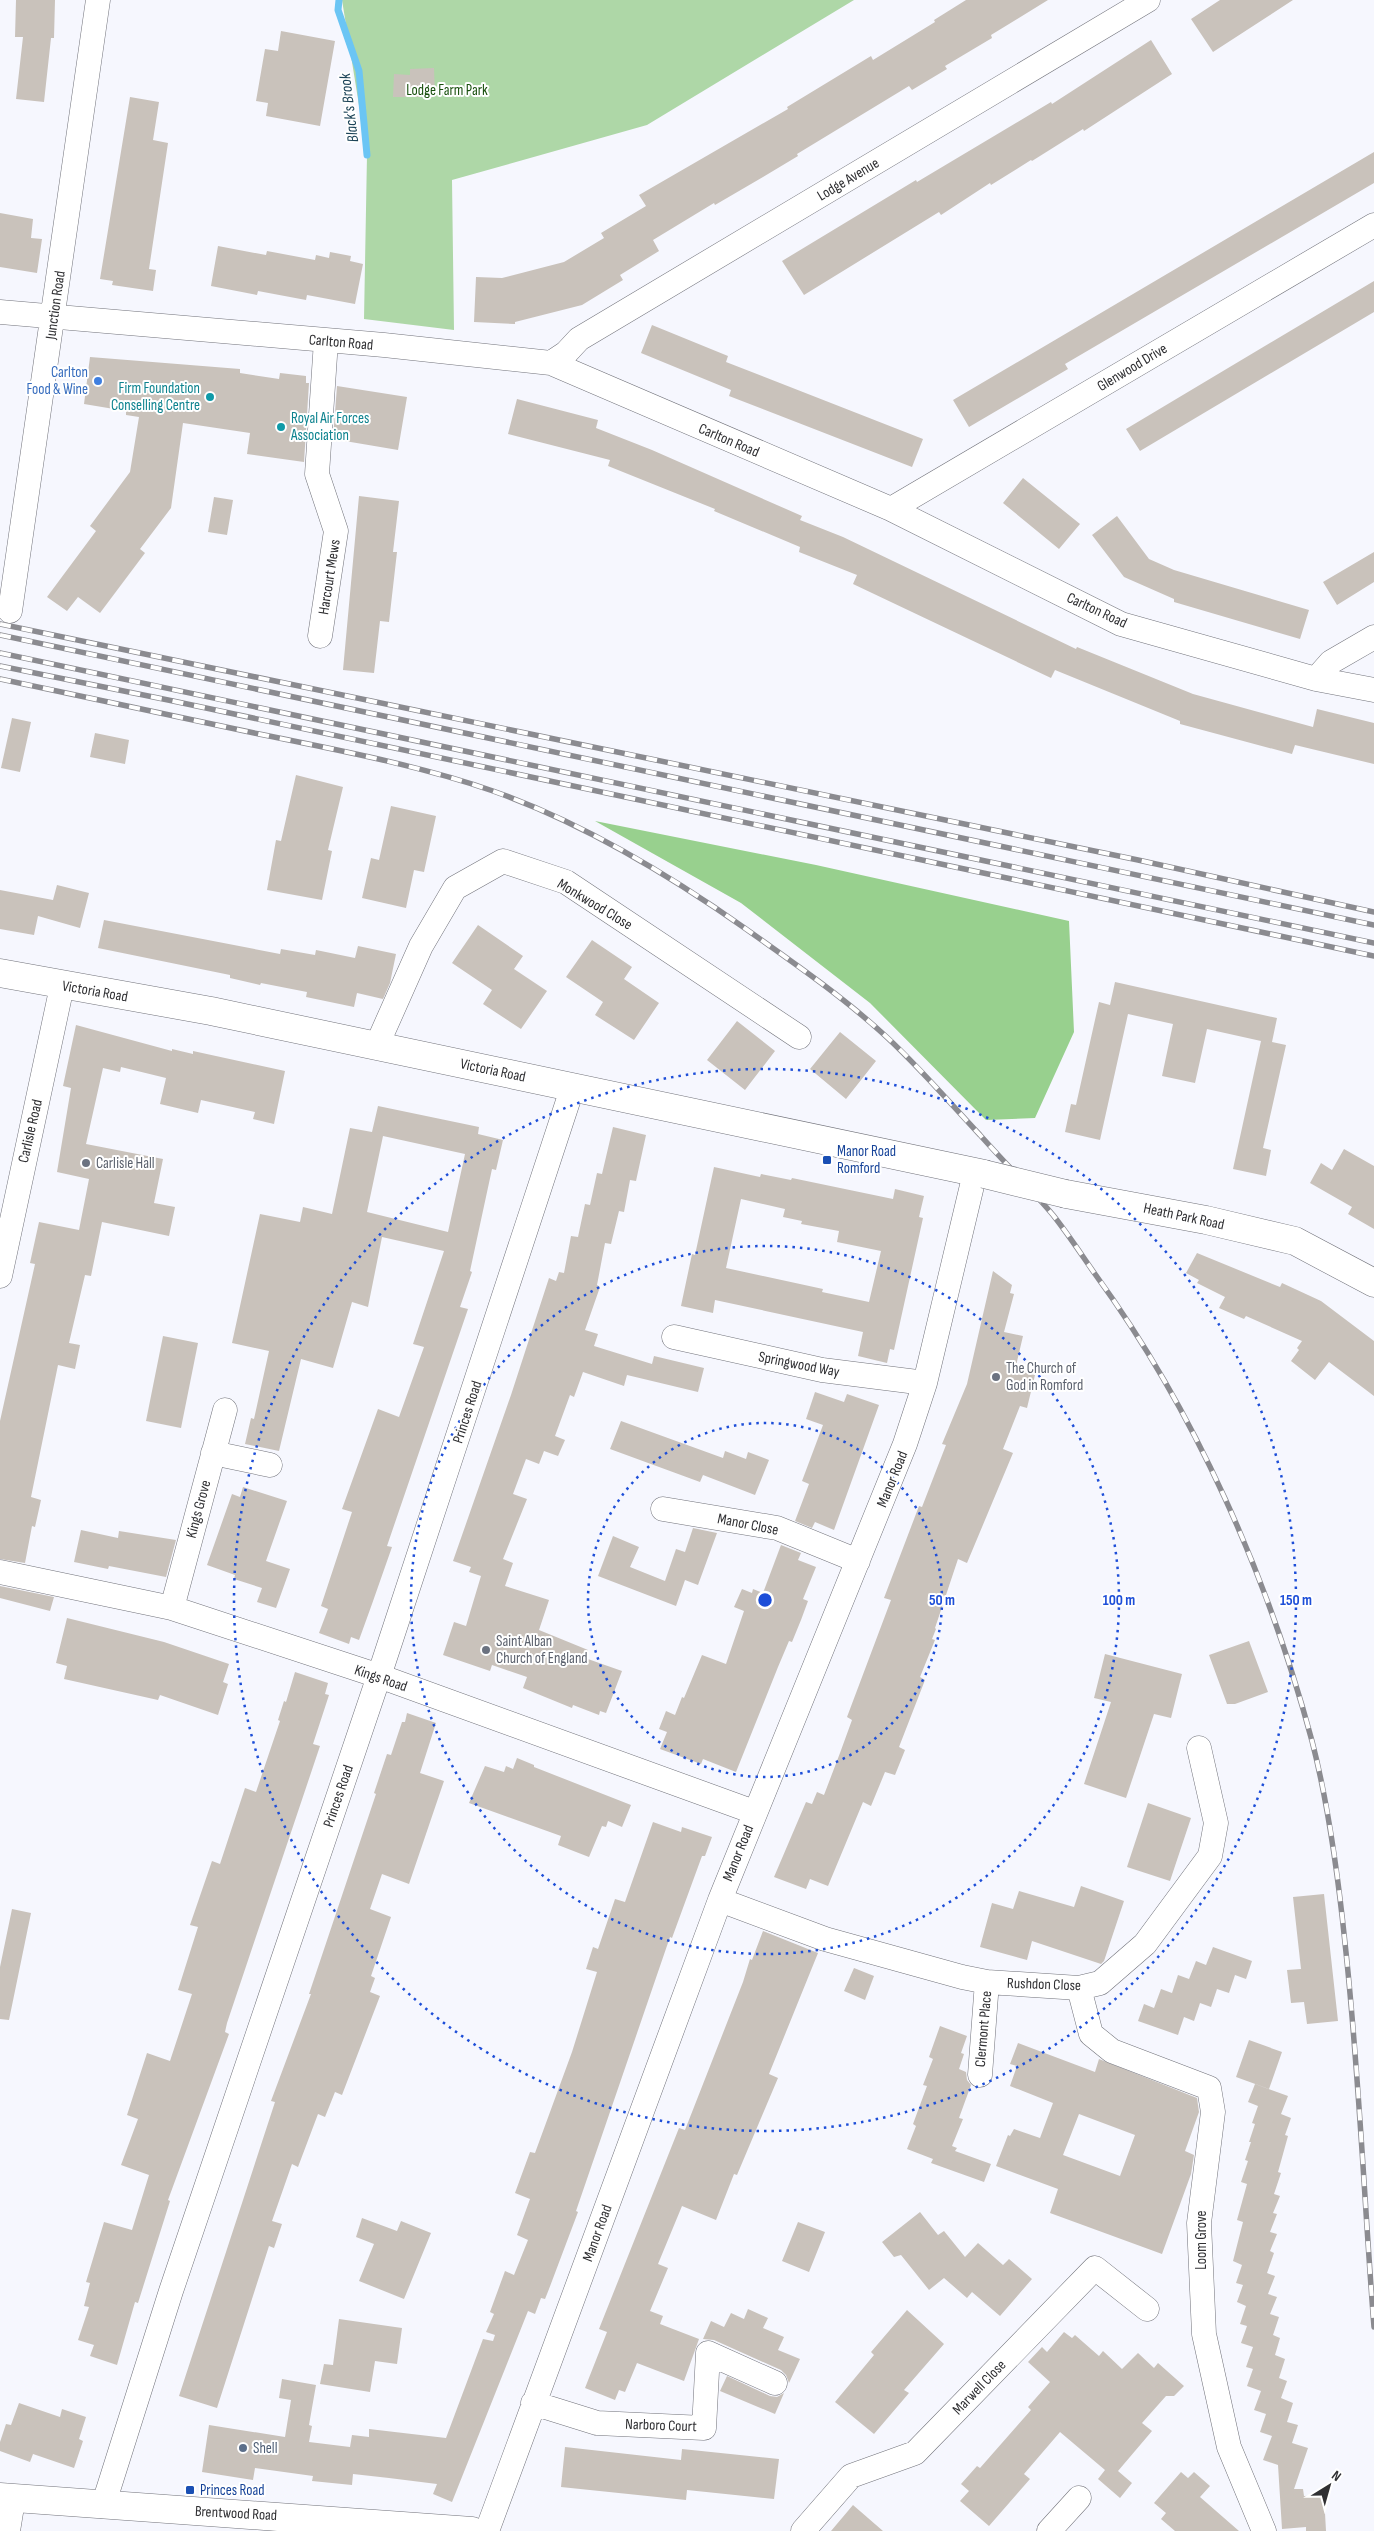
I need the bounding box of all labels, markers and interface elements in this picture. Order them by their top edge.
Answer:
water label: Black's Brook [336,71,363,143]
park label: Lodge Farm Park [406,81,488,100]
street label: Lodge Avenue [814,154,883,205]
street label: Junction Road [41,270,70,342]
street label: Carlton Road [308,330,374,355]
street label: Glenwood Drive [1094,339,1171,396]
place label: Carlton Food & Wine [26,363,88,399]
marker: Carlton Food & Wine [92,375,104,387]
place label: Firm Foundation Conselling Centre [111,379,200,415]
marker: Firm Foundation Conselling Centre [204,391,216,403]
place label: Royal Air Forces Association [290,409,369,445]
street label: Carlton Road [695,419,762,462]
marker: Royal Air Forces Association [275,421,287,433]
street label: Harcourt Mews [314,538,345,616]
street label: Carlton Road [1064,588,1130,633]
street label: Monkwood Close [554,875,636,934]
street label: Victoria Road [61,976,129,1007]
street label: Victoria Road [458,1054,527,1087]
street label: Carlisle Road [14,1098,47,1165]
place label: Manor Road Romford [837,1142,896,1178]
place label: Carlisle Hall [96,1154,155,1173]
marker: Manor Road Romford [821,1154,833,1166]
marker: Carlisle Hall [80,1157,92,1169]
street label: Heath Park Road [1142,1199,1226,1234]
street label: Springwood Way [757,1347,841,1382]
place label: The Church of God in Romford [1006,1359,1083,1395]
marker: The Church of God in Romford [990,1371,1002,1383]
street label: Princes Road [448,1379,486,1446]
street label: Manor Road [873,1448,912,1510]
street label: Kings Grove [182,1478,215,1540]
street label: Manor Close [716,1509,780,1540]
centre of rings [756,1591,774,1609]
text: 50 m [929,1591,955,1610]
text: 100 m [1103,1591,1135,1610]
text: 150 m [1280,1591,1312,1610]
place label: Saint Alban Church of England [496,1632,588,1668]
marker: Saint Alban Church of England [480,1644,492,1656]
street label: Kings Road [352,1661,410,1696]
street label: Princes Road [319,1763,358,1830]
street label: Manor Road [719,1822,758,1884]
street label: Rushdon Close [1007,1974,1081,1995]
street label: Clermont Place [971,1990,996,2068]
street label: Manor Road [578,2202,616,2264]
street label: Loom Grove [1192,2210,1211,2270]
street label: Marwell Close [948,2356,1010,2419]
street label: Narboro Court [625,2415,697,2436]
place label: Shell [253,2439,277,2458]
marker: Shell [237,2442,249,2454]
north arrow [1304,2461,1354,2511]
text: N [1328,2467,1345,2485]
place label: Princes Road [200,2481,265,2500]
marker: Princes Road [184,2484,196,2496]
street label: Brentwood Road [194,2502,278,2525]

